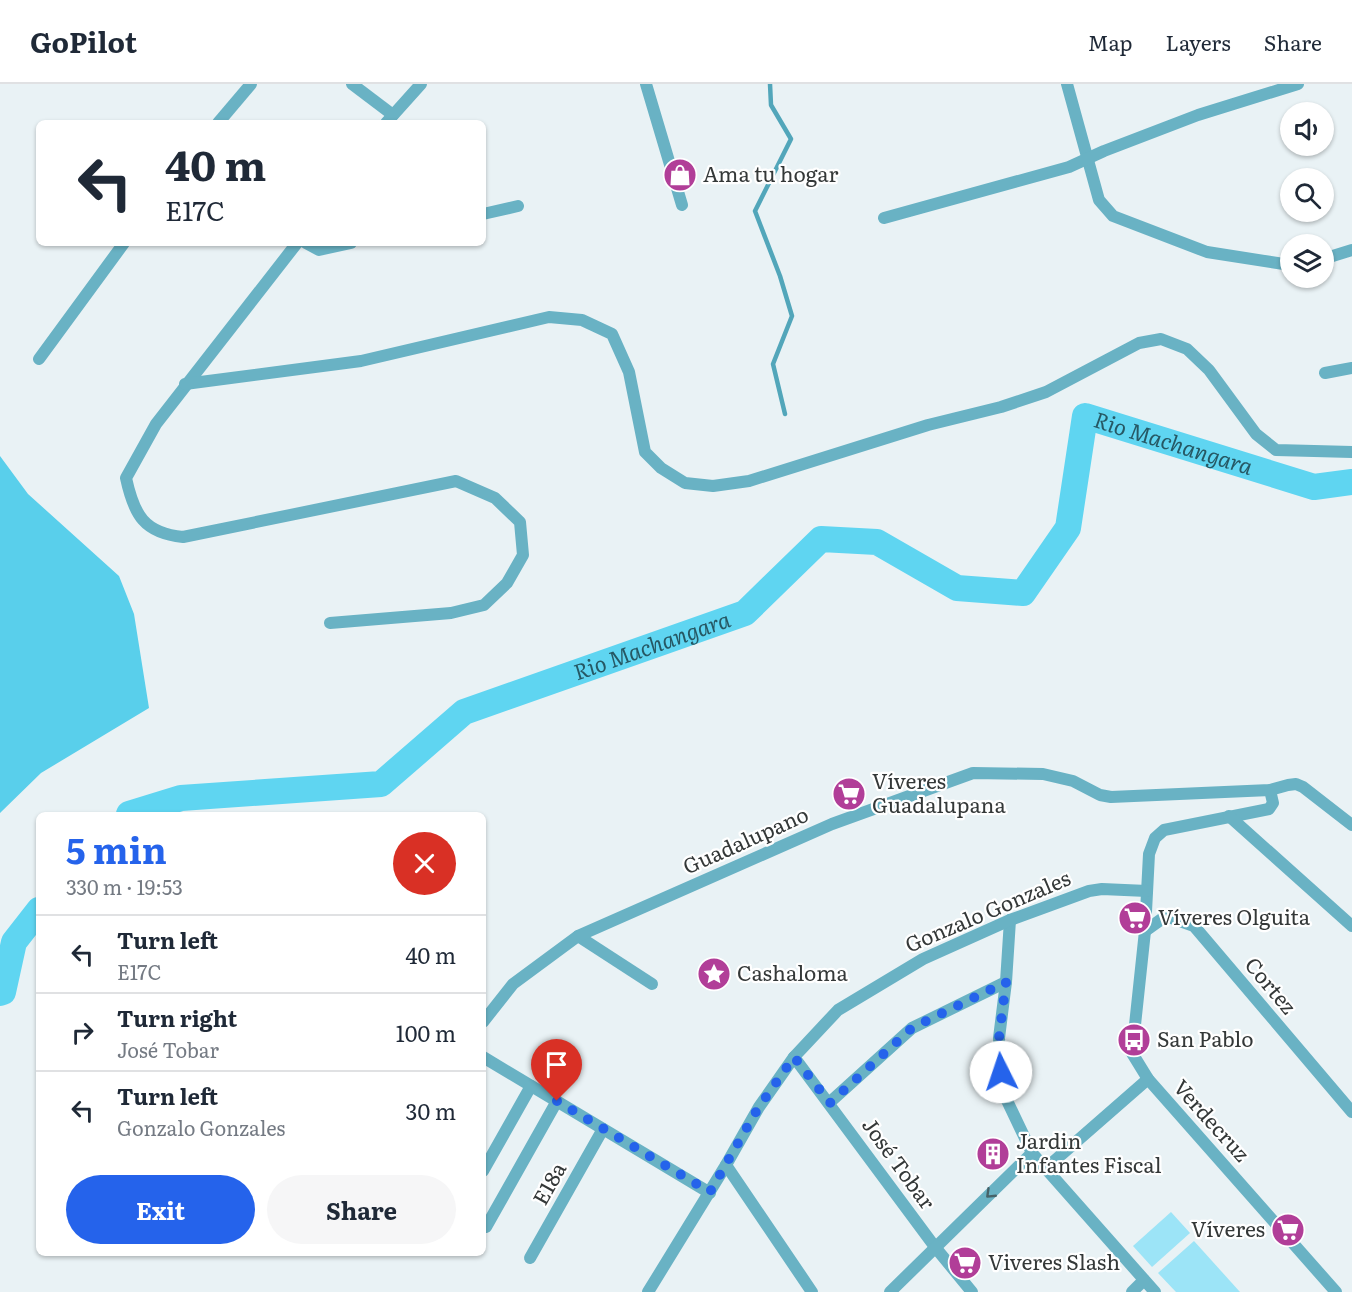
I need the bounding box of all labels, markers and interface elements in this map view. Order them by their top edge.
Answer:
text: GoPilot [30,20,137,62]
text: Map [1088,26,1133,57]
text: Layers [1166,26,1231,57]
text: Share [1264,26,1322,57]
map controls [1280,102,1334,288]
button: sound [1280,102,1334,156]
text: 40 m [165,132,266,194]
icon: left [66,144,144,222]
shop icon: Ama tu hogar [662,157,698,193]
place label: Ama tu hogar [703,157,838,188]
button: search [1280,168,1334,222]
text: E17C [165,189,225,229]
button: layers [1280,234,1334,288]
water label: Rio Machangara [1090,402,1258,482]
water label: Rio Machangara [568,601,735,687]
place label: Víveres Guadalupana [872,764,1006,819]
supermarket icon: Víveres Guadalupana [831,776,867,812]
street label: Guadalupano [677,797,813,880]
text: 5 min [66,822,167,875]
button: close [393,832,456,895]
street label: Gonzalo Gonzales [900,861,1074,959]
text: 330 m · 19:53 [66,871,183,901]
supermarket icon: Víveres Olguita [1117,900,1153,936]
place label: Víveres Olguita [1158,900,1311,931]
text: Turn left [117,923,218,956]
icon: left [66,938,99,971]
text: 40 m [405,938,456,971]
street label: Cortez [1239,949,1305,1020]
text: E17C [117,956,161,986]
place icon: Cashaloma [696,956,732,992]
place label: Cashaloma [737,956,849,987]
text: Turn right [117,1001,237,1034]
icon: right [66,1016,99,1049]
text: 100 m [396,1016,456,1049]
bus stop icon: San Pablo [1116,1022,1152,1058]
place label: San Pablo [1157,1022,1253,1053]
text: José Tobar [117,1034,219,1064]
pin [531,1039,582,1101]
position arrow [969,1040,1033,1104]
icon: arrive [540,1048,573,1081]
street label: Verdecruz [1167,1071,1258,1167]
text: Turn left [117,1079,218,1112]
icon: left [66,1094,99,1127]
text: 30 m [406,1094,456,1127]
street label: José Tobar [856,1110,944,1215]
text: Gonzalo Gonzales [117,1112,285,1142]
place label: Jardin Infantes Fiscal [1016,1124,1162,1179]
building icon: Jardin Infantes Fiscal [975,1136,1011,1172]
street label: E18a [523,1155,573,1210]
button: Exit [66,1175,255,1244]
button: Share [267,1175,456,1244]
one-way arrow [986,1187,996,1198]
place label: Víveres [1191,1212,1265,1243]
supermarket icon: Víveres [1270,1212,1306,1248]
supermarket icon: Viveres Slash [947,1245,983,1281]
place label: Viveres Slash [988,1245,1120,1276]

